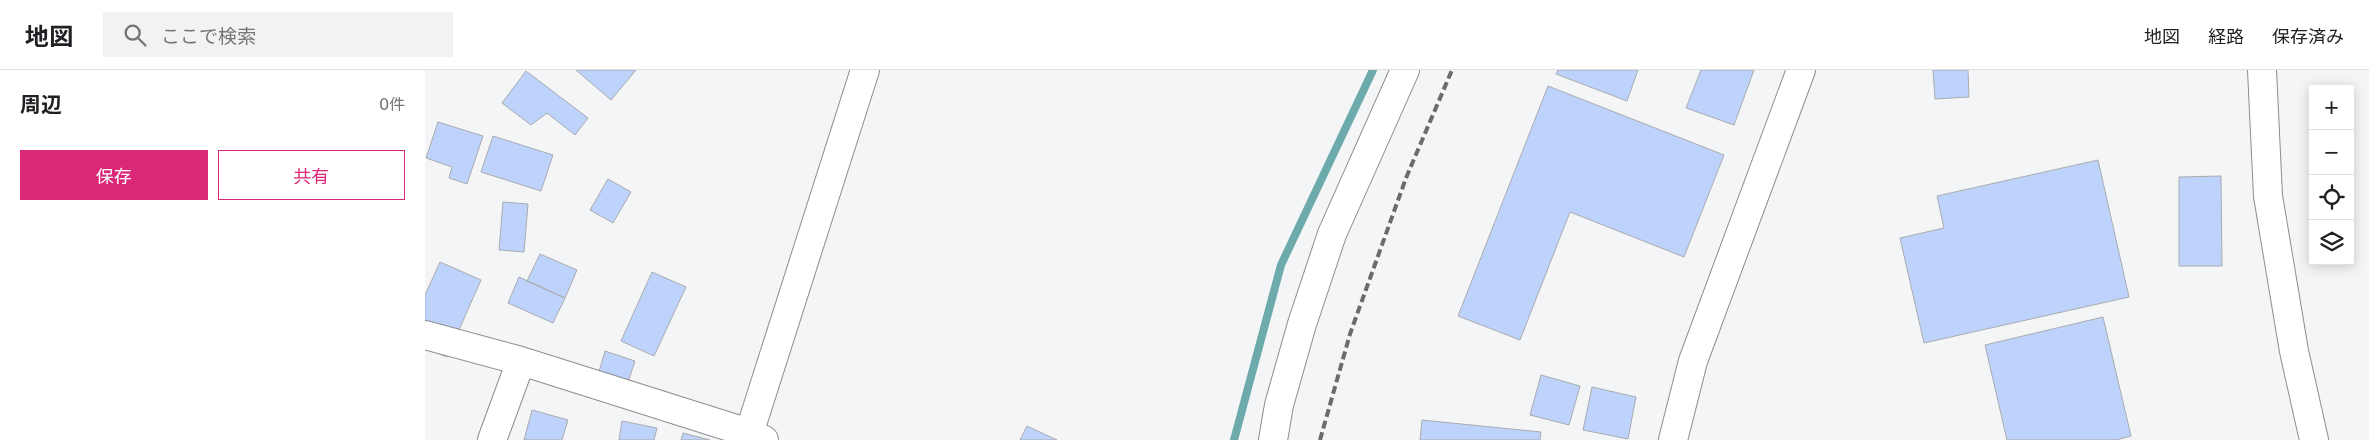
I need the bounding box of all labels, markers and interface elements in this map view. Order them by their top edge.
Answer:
search box [103,12,453,57]
icon: search [121,21,149,49]
text: 地図 [25,22,73,50]
text: ここで検索 [161,25,256,47]
text: 地図 [2144,26,2180,47]
text: 経路 [2208,26,2244,47]
text: 保存済み [2272,26,2344,47]
map controls [2309,85,2354,265]
button: + [2309,85,2354,130]
text: 周辺 [20,92,62,117]
text: 0件 [379,95,405,114]
button: − [2309,130,2354,175]
button: 保存 [20,150,208,200]
button: 共有 [218,150,405,200]
button: locate [2309,175,2354,220]
button: layers [2309,220,2354,265]

